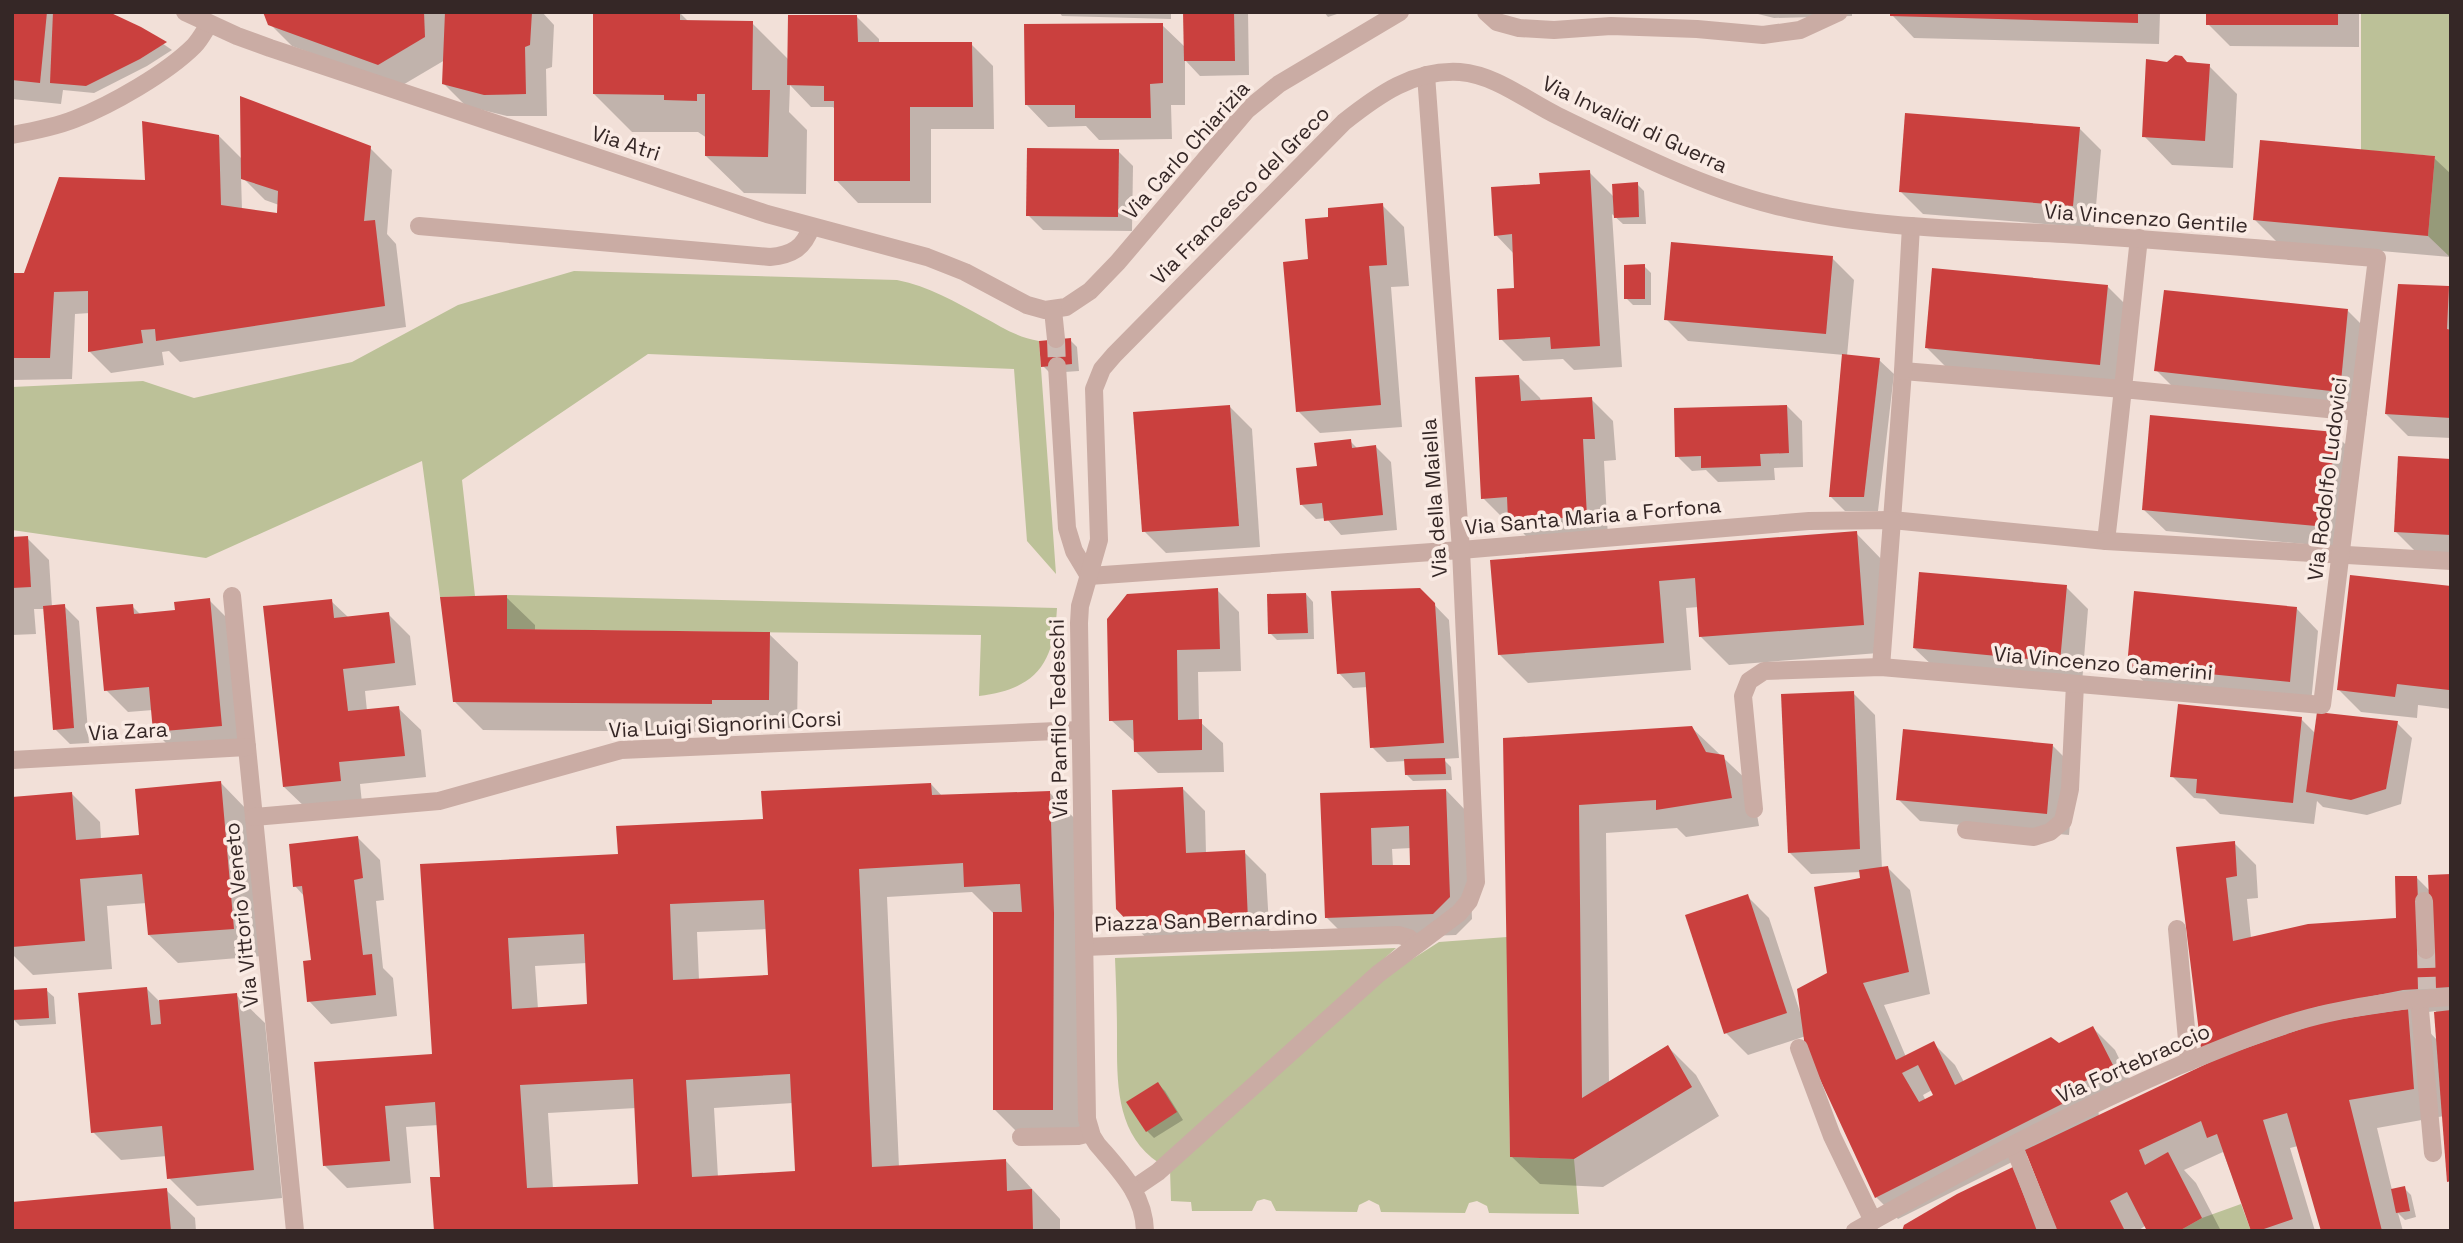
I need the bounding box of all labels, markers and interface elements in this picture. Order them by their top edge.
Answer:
street label: Via Invalidi di Guerra [1538,69,1732,179]
street label: Via Carlo Chiarizia [1117,75,1255,225]
street label: Via Francesco del Greco [1145,100,1335,290]
street label: Via Atri [588,119,664,167]
street label: Via Vincenzo Gentile [2043,197,2249,239]
street label: Via Rodolfo Ludovici [2301,376,2353,582]
street label: Via della Maiella [1415,417,1453,579]
street label: Via Santa Maria a Forfona [1464,491,1722,541]
street label: Via Panfilo Tedeschi [1043,619,1073,819]
street label: Via Vincenzo Camerini [1992,640,2214,686]
street label: Via Luigi Signorini Corsi [608,704,842,744]
street label: Via Zara [88,715,168,747]
street label: Via Vittorio Veneto [218,821,264,1009]
street label: Piazza San Bernardino [1094,903,1318,937]
street label: Via Fortebraccio [2052,1017,2214,1109]

